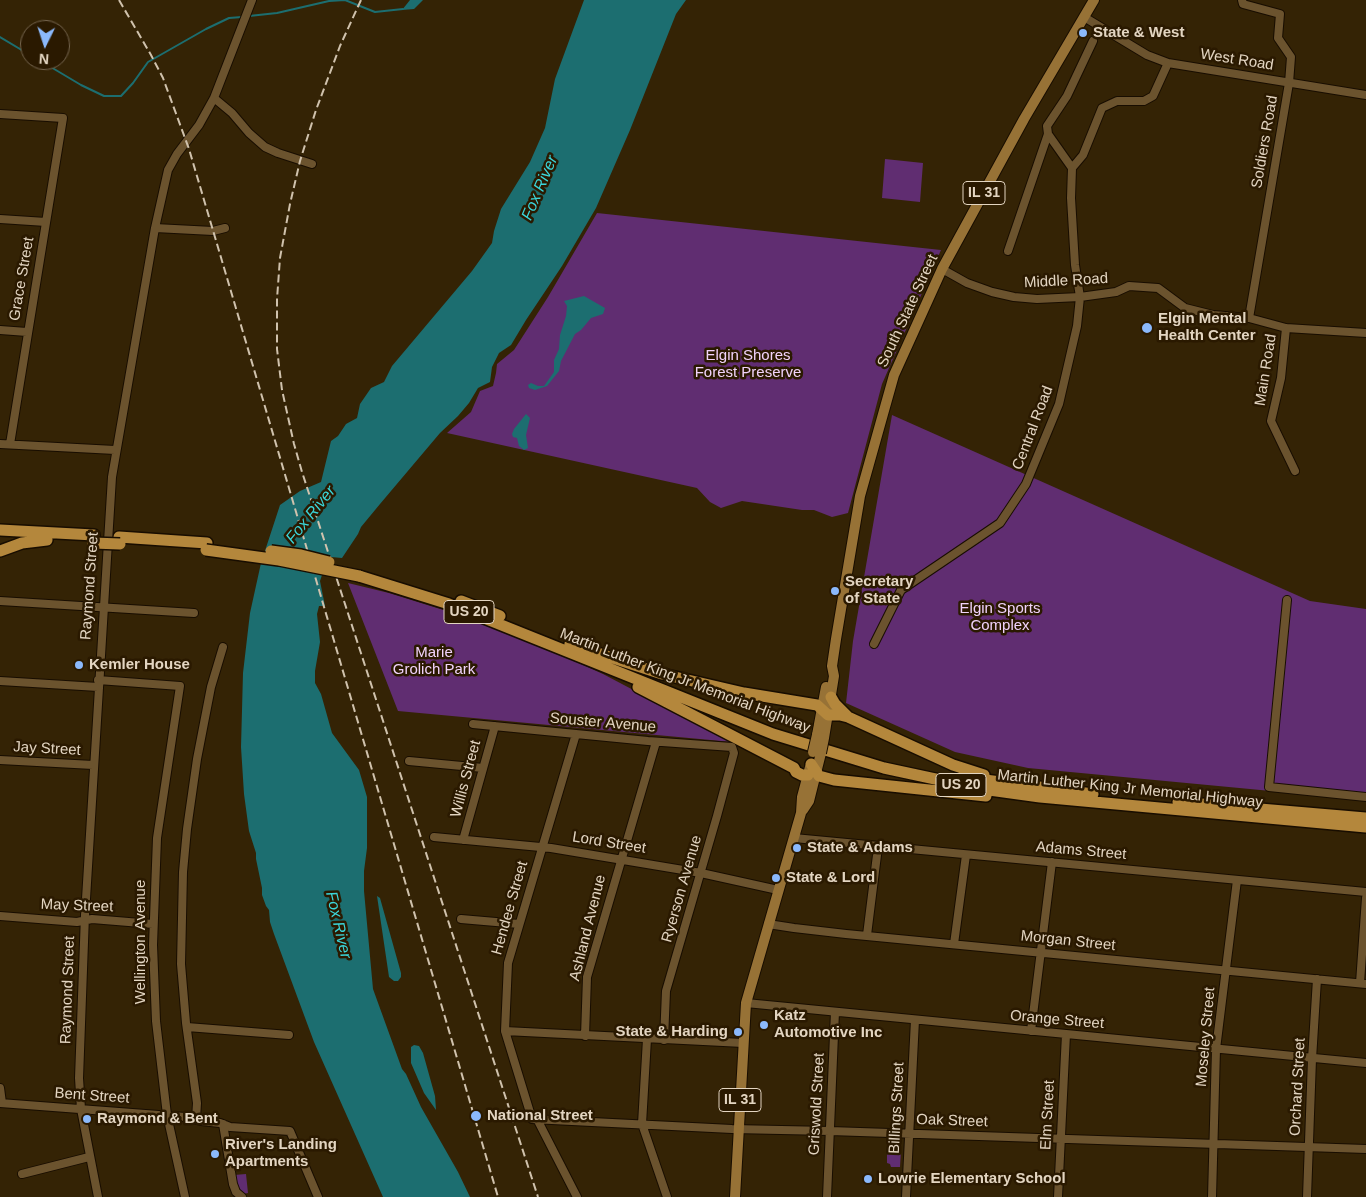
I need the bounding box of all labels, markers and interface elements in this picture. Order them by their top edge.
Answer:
north arrow [20,20,70,70]
place label: State & West [1093,24,1184,42]
marker: State & West [1077,27,1089,39]
street label: West Road [1199,45,1275,75]
text: N [38,51,50,67]
street label: Soldiers Road [1248,94,1282,190]
water label: Fox River [518,153,562,223]
road number: IL 31 [963,182,1005,204]
street label: Grace Street [6,236,38,322]
street label: South State Street [874,252,942,370]
street label: Middle Road [1023,270,1109,292]
place label: Elgin Mental Health Center [1158,310,1256,345]
marker: Elgin Mental Health Center [1140,321,1154,335]
street label: Main Road [1251,333,1281,407]
park label: Elgin Shores Forest Preserve [695,347,801,382]
street label: Central Road [1009,384,1057,472]
water label: Fox River [282,482,340,548]
street label: Raymond Street [77,531,103,641]
place label: Secretary of State [845,573,913,608]
marker: Secretary of State [829,585,841,597]
road number: US 20 [444,600,494,624]
park label: Elgin Sports Complex [960,600,1040,635]
street label: Martin Luther King Jr Memorial Highway [557,625,813,737]
park label: Marie Grolich Park [393,644,475,679]
place label: Kemler House [89,656,190,674]
marker: Kemler House [73,659,85,671]
street label: Souster Avenue [549,709,657,737]
street label: Jay Street [13,738,81,760]
street label: Willis Street [447,738,485,820]
street label: Martin Luther King Jr Memorial Highway [996,766,1264,812]
road number: US 20 [936,774,986,796]
street label: Lord Street [571,828,647,858]
street label: Ryerson Avenue [658,833,706,945]
street label: Adams Street [1035,838,1127,864]
place label: State & Adams [807,839,913,857]
marker: State & Adams [791,842,803,854]
street label: Hendee Street [488,859,532,957]
place label: State & Lord [786,869,875,887]
marker: State & Lord [770,872,782,884]
street label: Ashland Avenue [566,873,610,983]
street label: Wellington Avenue [132,880,150,1004]
water label: Fox River [321,889,355,961]
street label: May Street [40,896,114,916]
street label: Morgan Street [1020,927,1116,955]
street label: Raymond Street [57,936,79,1044]
street label: Moseley Street [1193,986,1219,1088]
place label: Katz Automotive Inc [774,1007,882,1042]
street label: Orange Street [1009,1007,1105,1033]
marker: Katz Automotive Inc [758,1019,770,1031]
place label: State & Harding [615,1023,728,1041]
marker: State & Harding [732,1026,744,1038]
street label: Orchard Street [1286,1037,1310,1137]
street label: Griswold Street [805,1052,829,1156]
street label: Billings Street [886,1062,908,1154]
street label: Elm Street [1037,1080,1059,1150]
street label: Bent Street [54,1084,130,1108]
road number: IL 31 [719,1088,761,1112]
place label: National Street [487,1107,593,1125]
marker: National Street [469,1109,483,1123]
place label: Raymond & Bent [97,1110,218,1128]
street label: Oak Street [916,1111,988,1131]
marker: Raymond & Bent [81,1113,93,1125]
place label: River's Landing Apartments [225,1136,337,1171]
marker: River's Landing Apartments [209,1148,221,1160]
place label: Lowrie Elementary School [878,1170,1066,1188]
marker: Lowrie Elementary School [862,1173,874,1185]

